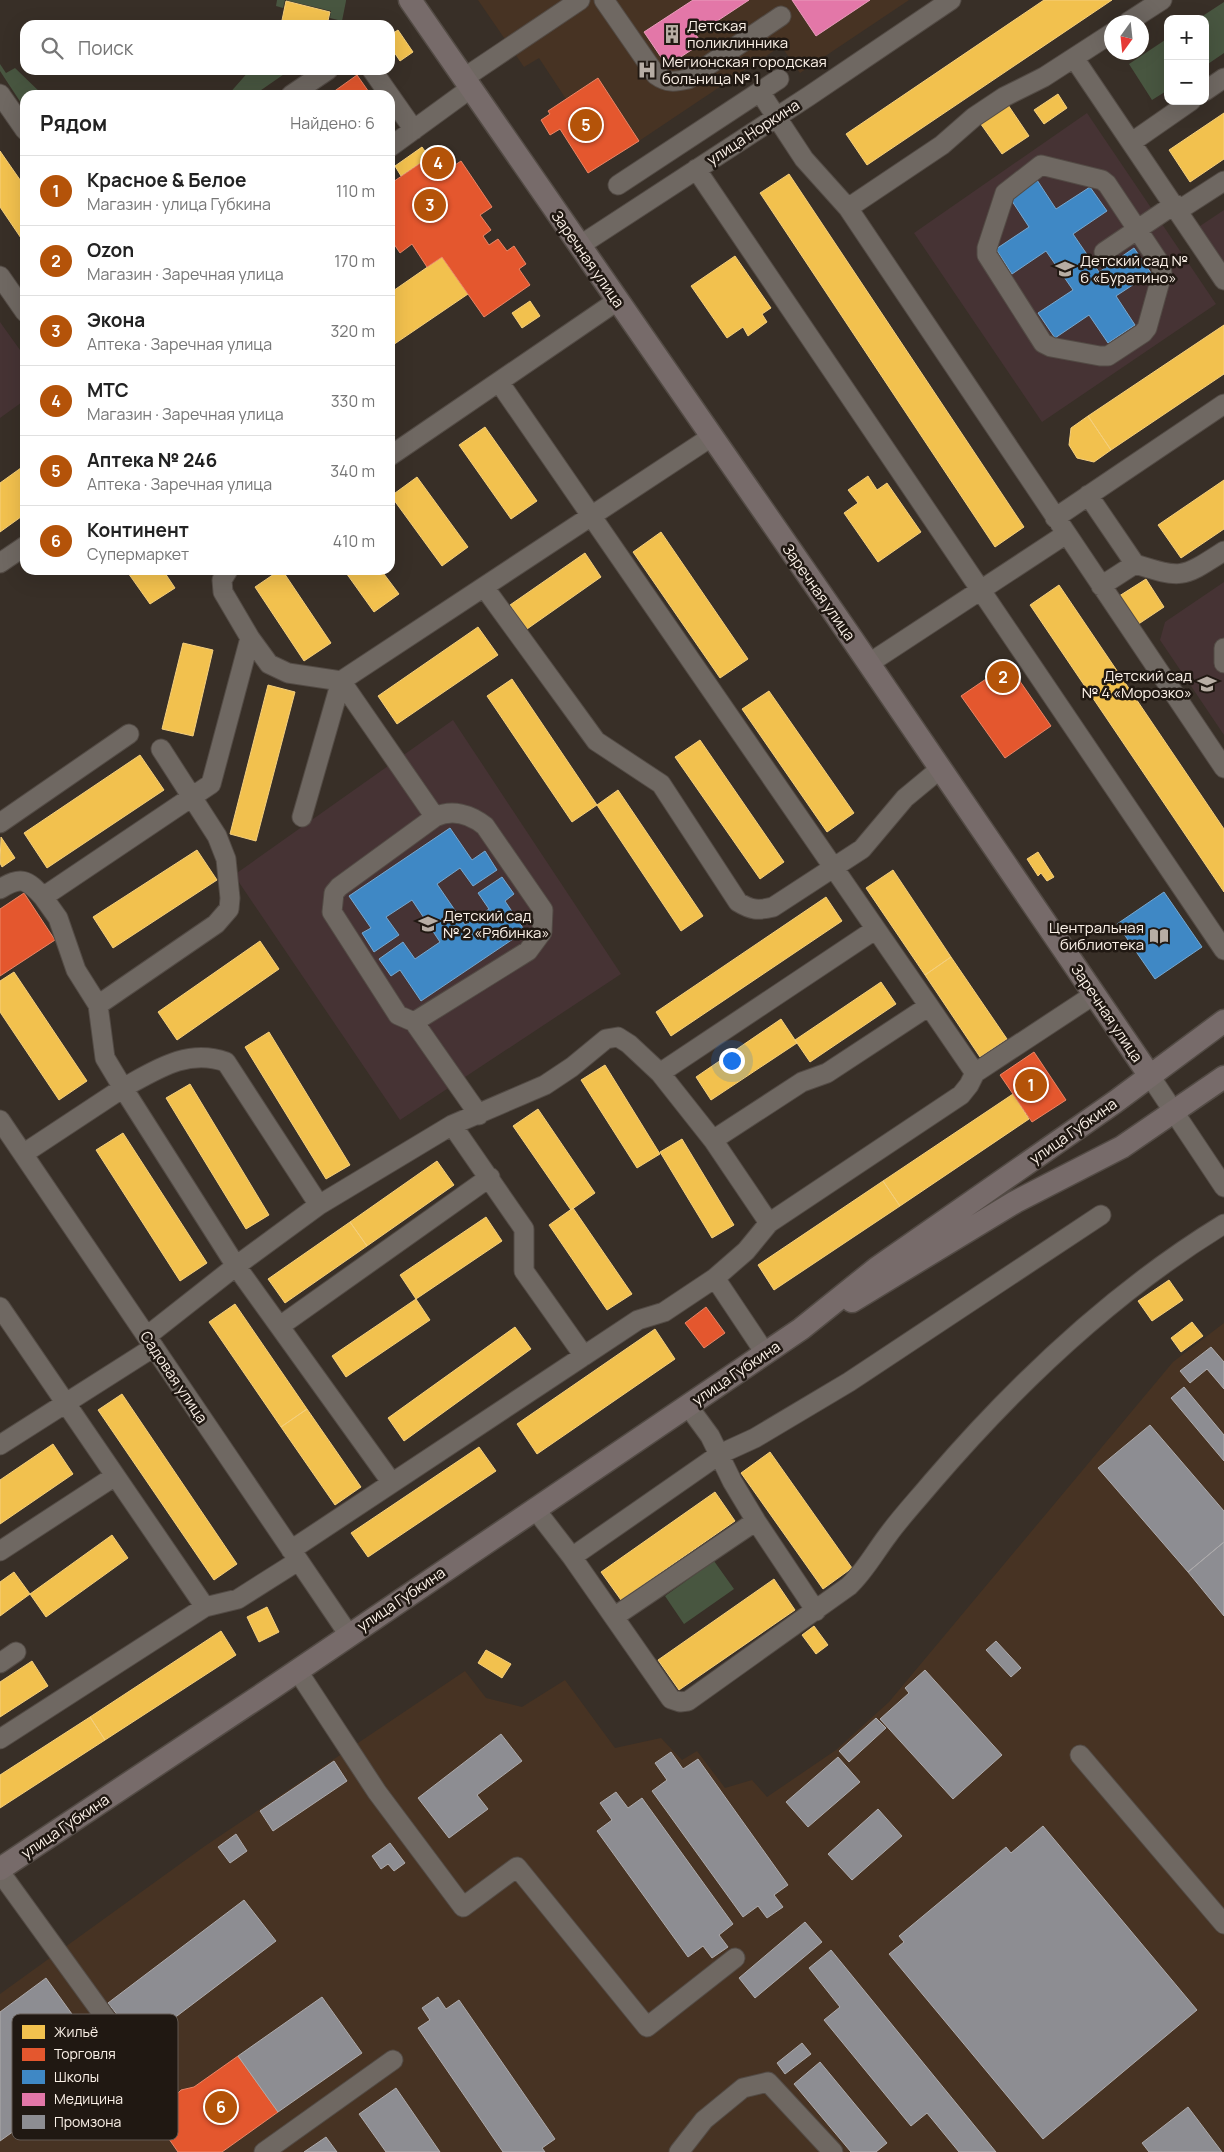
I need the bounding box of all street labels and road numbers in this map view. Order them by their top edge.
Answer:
street label: улица Норкина [703,94,803,170]
street label: Заречная улица [547,206,629,312]
street label: Заречная улица [778,539,860,645]
street label: Заречная улица [1066,960,1148,1066]
street label: улица Губкина [1025,1093,1121,1169]
street label: Садовая улица [135,1327,213,1427]
street label: улица Губкина [688,1336,784,1410]
street label: улица Губкина [353,1562,449,1636]
street label: улица Губкина [17,1789,113,1863]

